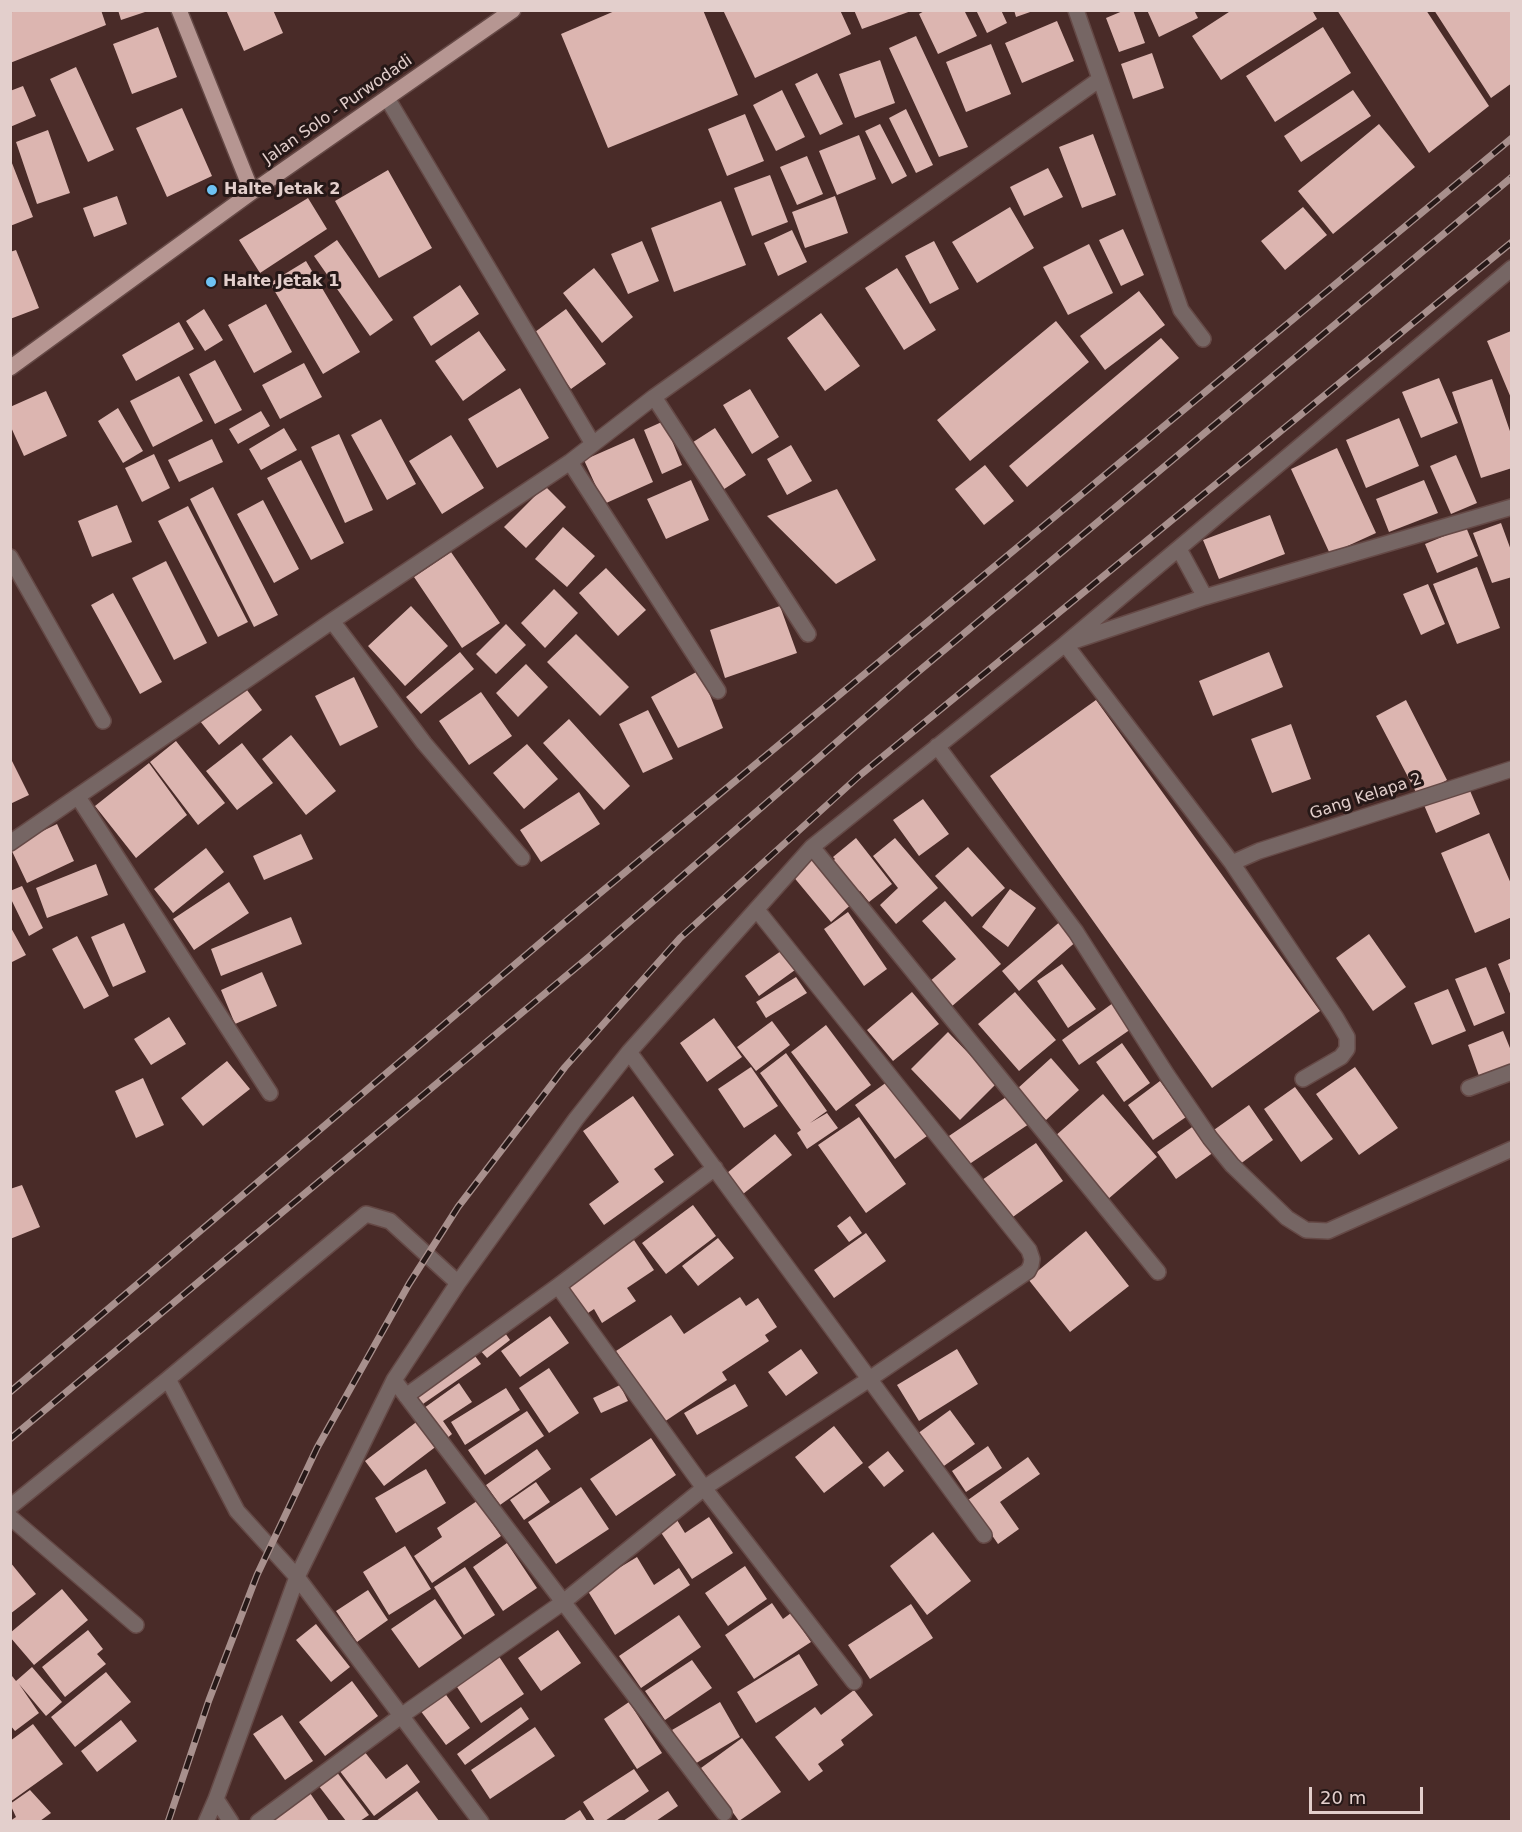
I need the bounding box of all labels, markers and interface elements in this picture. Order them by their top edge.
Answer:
street label: Jalan Solo - Purwodadi [260,51,416,169]
place label: Halte Jetak 2 [224,180,340,200]
marker: Halte Jetak 2 [205,183,219,197]
place label: Halte Jetak 1 [223,272,339,292]
marker: Halte Jetak 1 [204,275,218,289]
street label: Gang Kelapa 2 [1308,770,1424,824]
scale bar [1312,1775,1426,1813]
text: 20 m [1320,1787,1366,1808]

